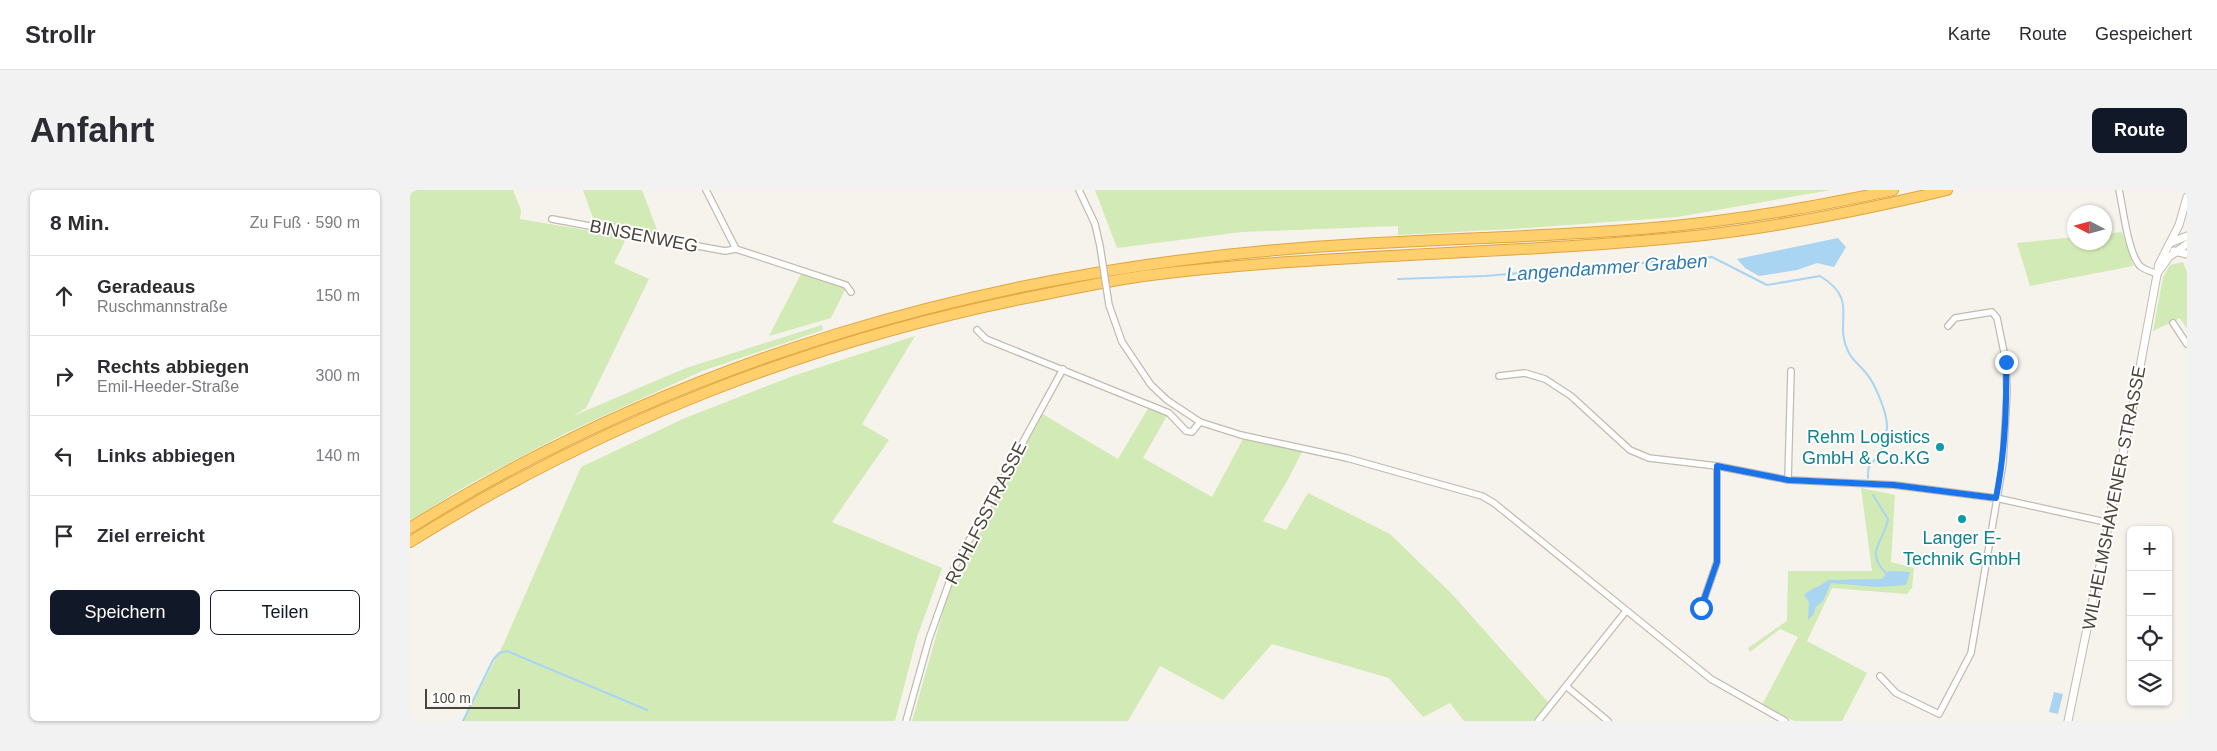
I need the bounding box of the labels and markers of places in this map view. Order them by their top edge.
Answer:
place label: Rehm Logistics GmbH & Co.KG [1802,427,1930,468]
marker: Rehm Logistics GmbH & Co.KG [1934,441,1946,453]
marker: Langer E- Technik GmbH [1956,513,1968,525]
place label: Langer E- Technik GmbH [1903,528,2021,569]

